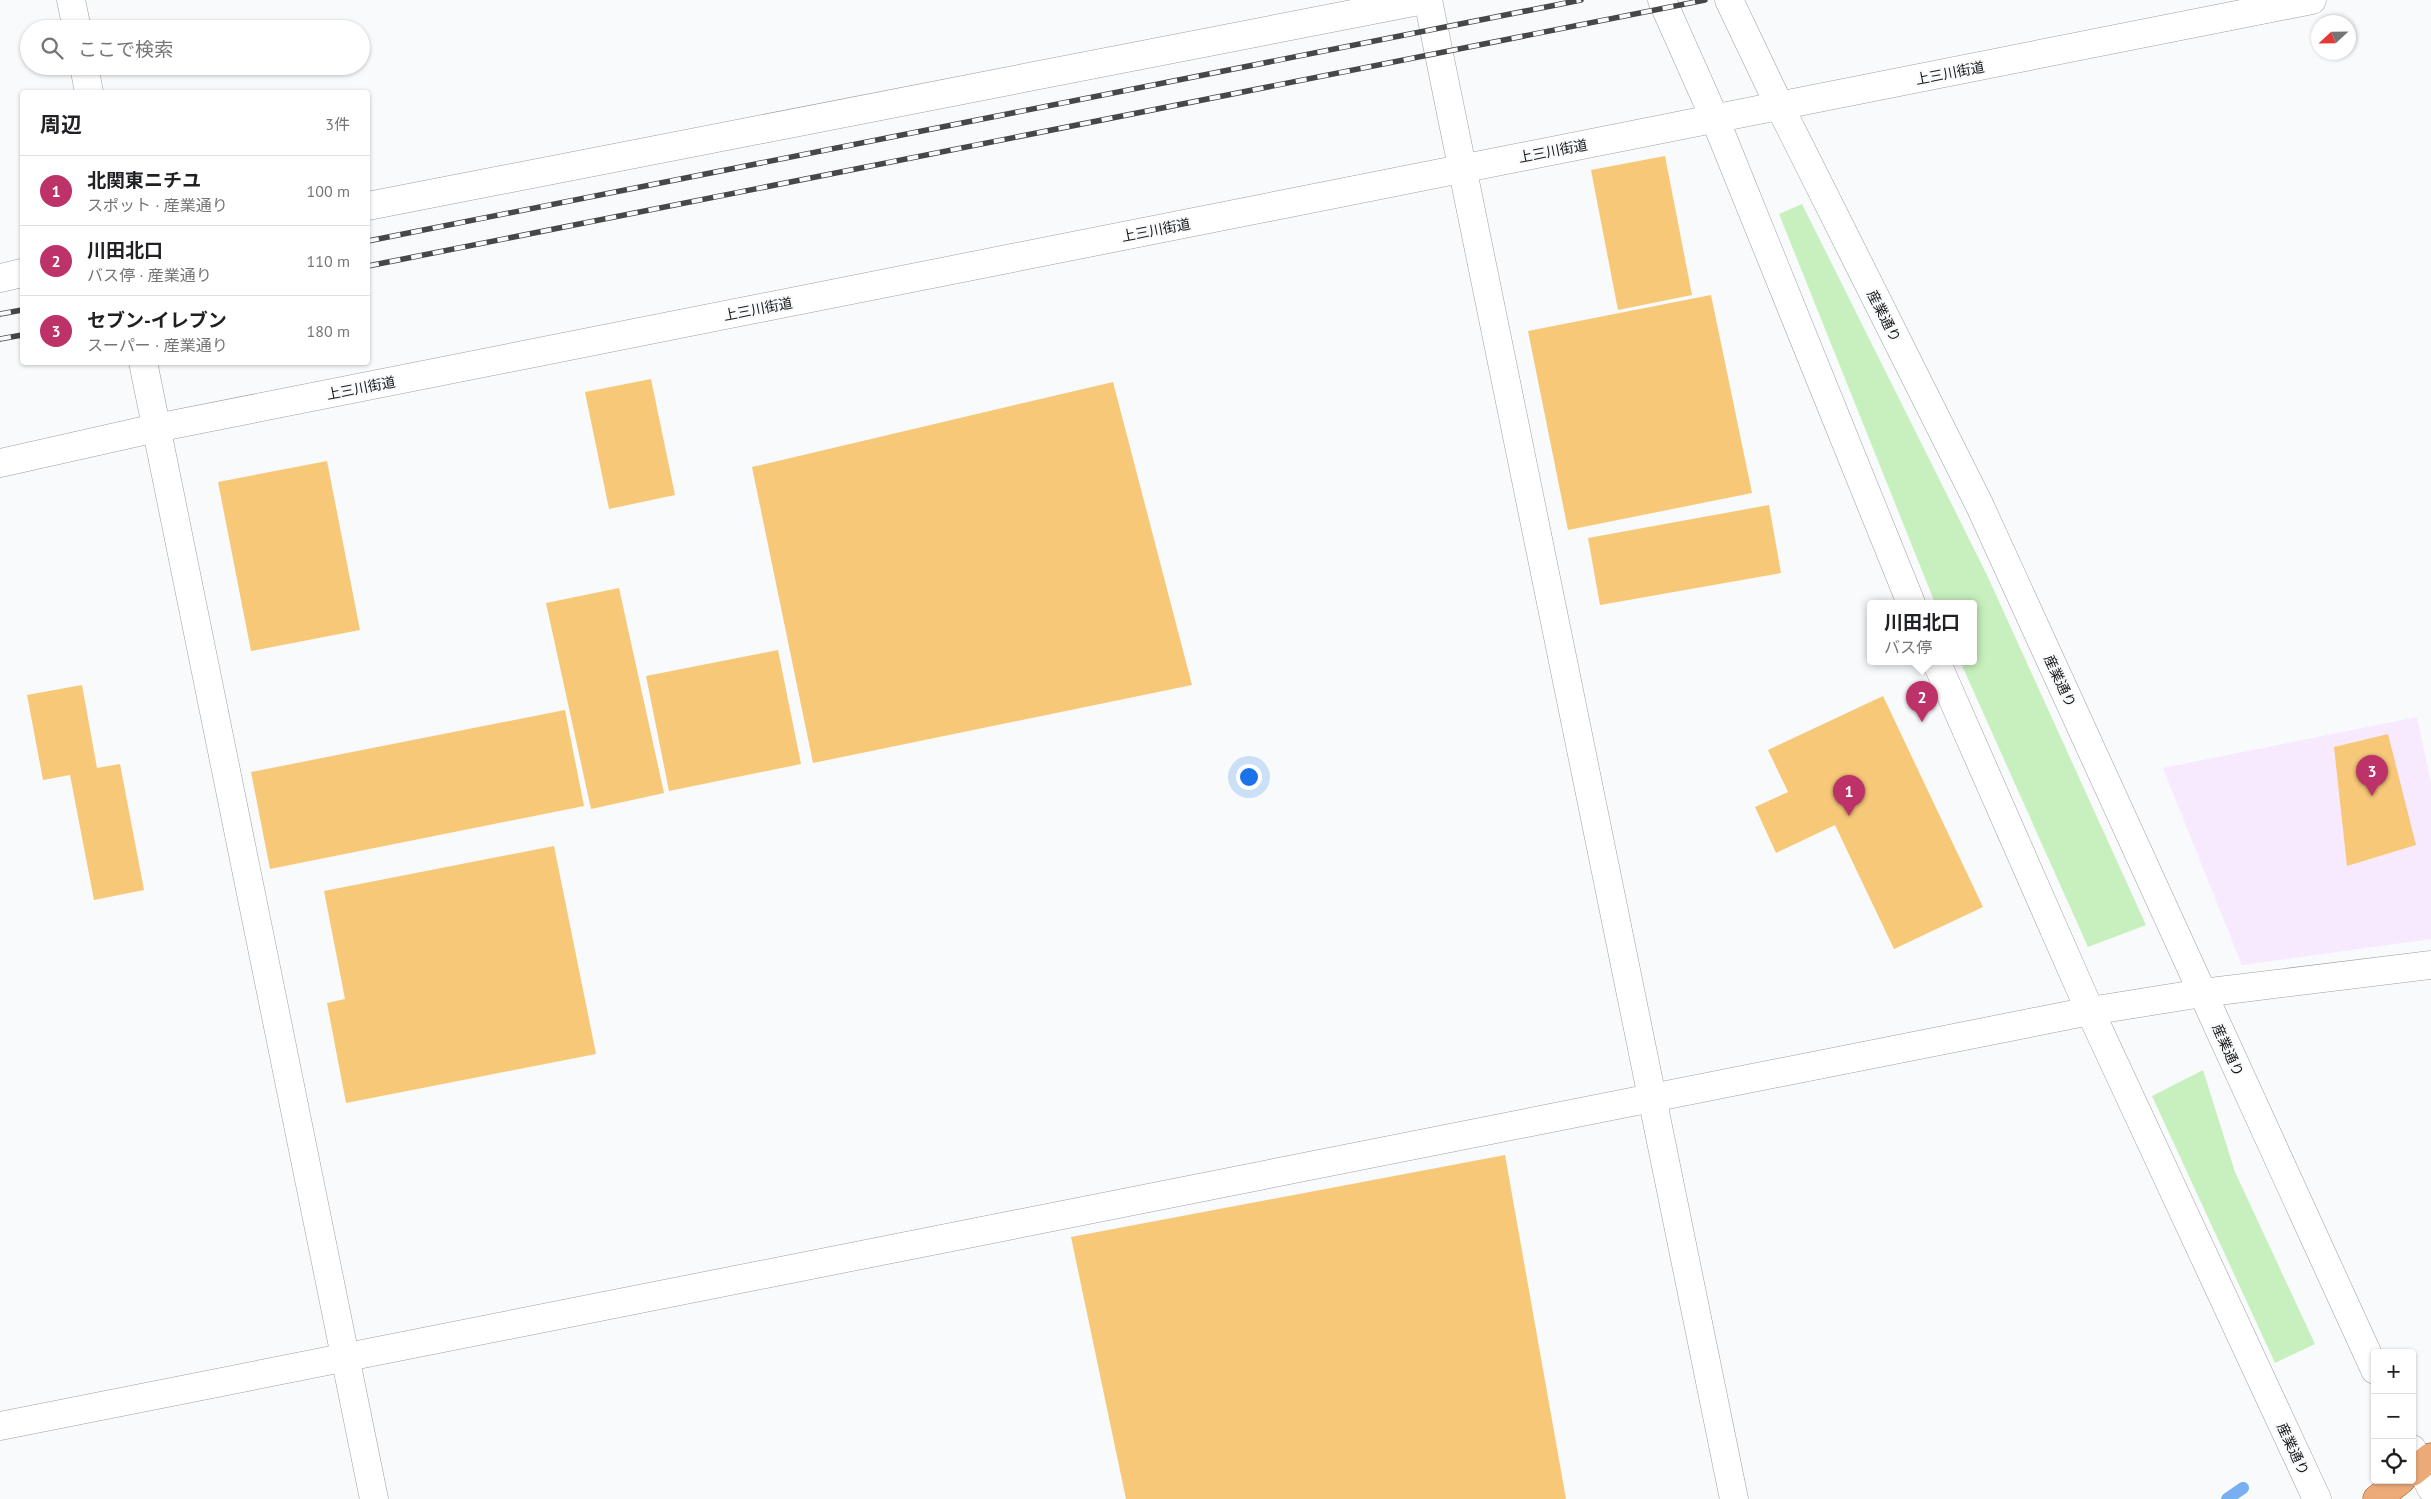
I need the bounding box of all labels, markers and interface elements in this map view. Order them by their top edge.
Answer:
north arrow [2311,15,2356,60]
search box [20,20,370,75]
icon: search [38,34,66,62]
text: ここで検索 [78,37,173,61]
street label: 上三川街道 [1914,57,1986,89]
text: 周辺 [40,111,82,138]
text: 3件 [325,114,350,134]
street label: 上三川街道 [1517,135,1589,167]
text: 北関東ニチユ [87,168,201,192]
text: 1 [51,181,61,201]
text: 100 m [307,181,350,201]
text: スポット · 産業通り [87,195,228,215]
street label: 上三川街道 [1120,214,1192,246]
text: 川田北口 [87,238,163,262]
text: 2 [51,251,61,271]
text: 110 m [307,251,350,271]
text: バス停 · 産業通り [87,265,212,285]
street label: 産業通り [1863,287,1905,345]
street label: 上三川街道 [722,293,794,325]
text: セブン-イレブン [87,308,227,332]
text: 3 [51,321,61,341]
text: 180 m [307,321,350,341]
text: スーパー · 産業通り [87,335,228,355]
street label: 上三川街道 [325,372,397,404]
popup [1867,600,1977,665]
text: 川田北口 [1884,610,1960,634]
text: バス停 [1884,637,1932,657]
street label: 産業通り [2040,652,2080,710]
pin: 2 [1906,681,1938,722]
pin: 3 [2356,755,2388,796]
your location [1236,764,1262,790]
pin: 1 [1833,775,1865,816]
street label: 産業通り [2208,1021,2248,1079]
map controls [2371,1349,2416,1484]
button: + [2371,1349,2416,1394]
button: − [2371,1394,2416,1439]
street label: 産業通り [2273,1420,2313,1478]
button: locate [2371,1439,2416,1484]

